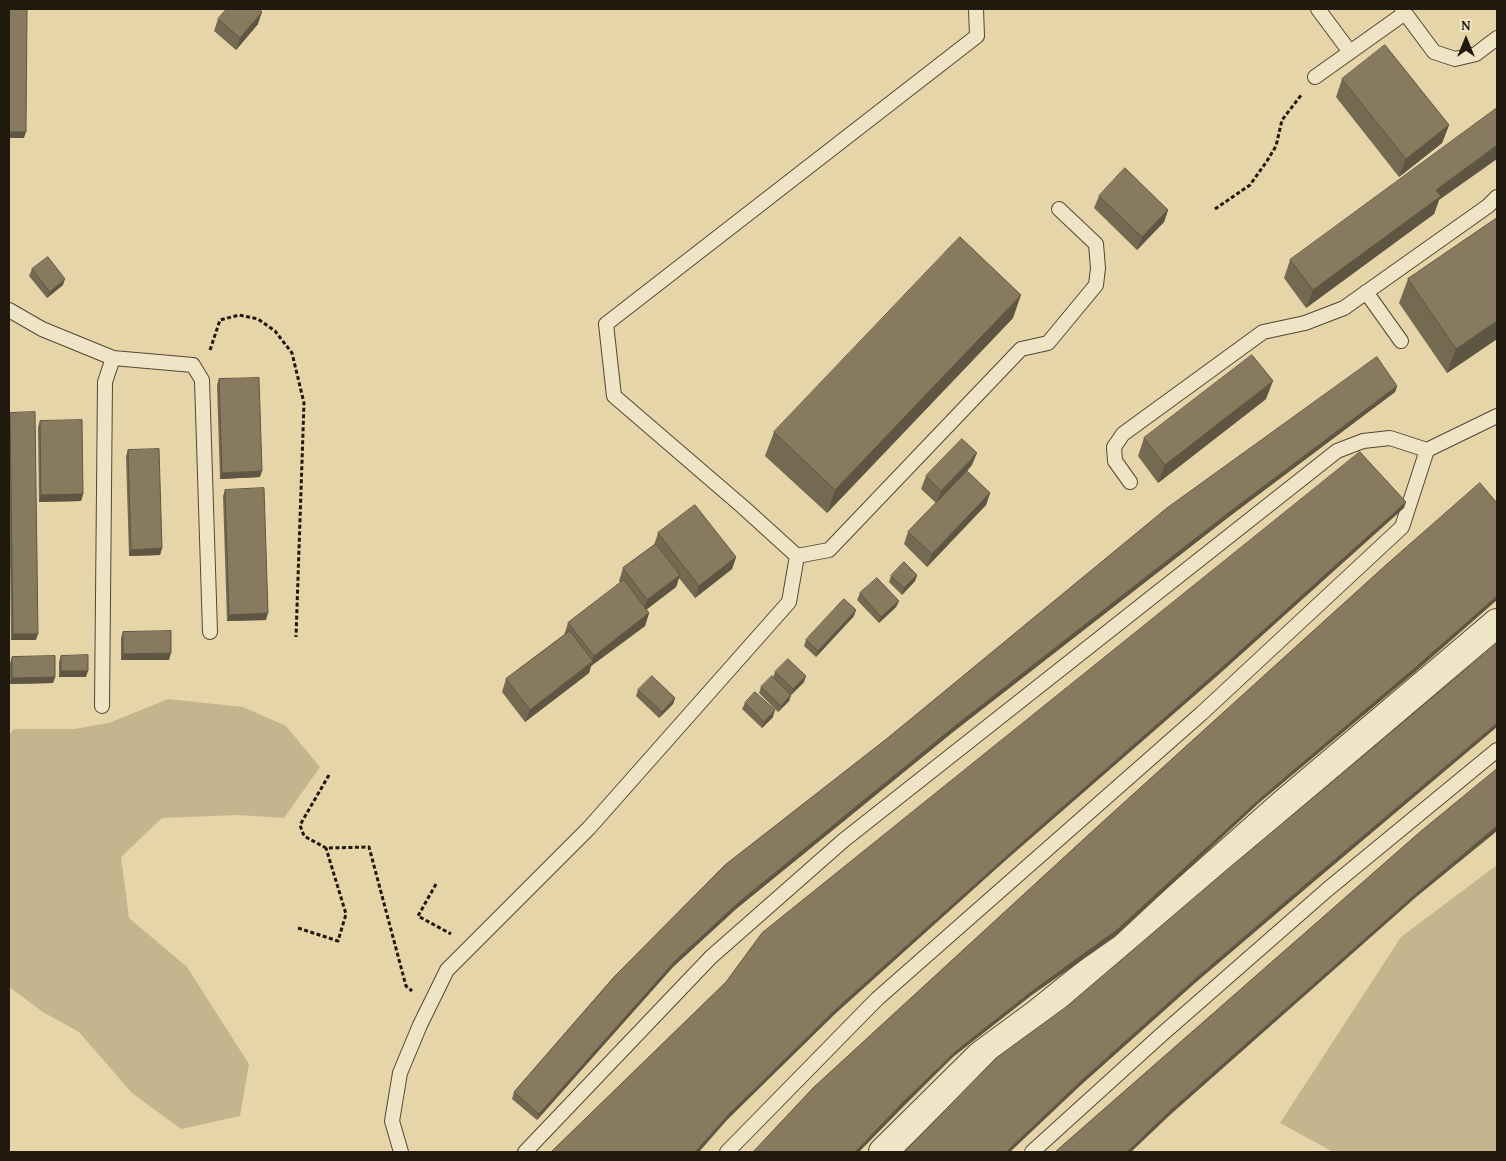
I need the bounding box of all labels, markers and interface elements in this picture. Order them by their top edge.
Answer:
north arrow [1441,15,1491,65]
text: N [1461,15,1471,35]

